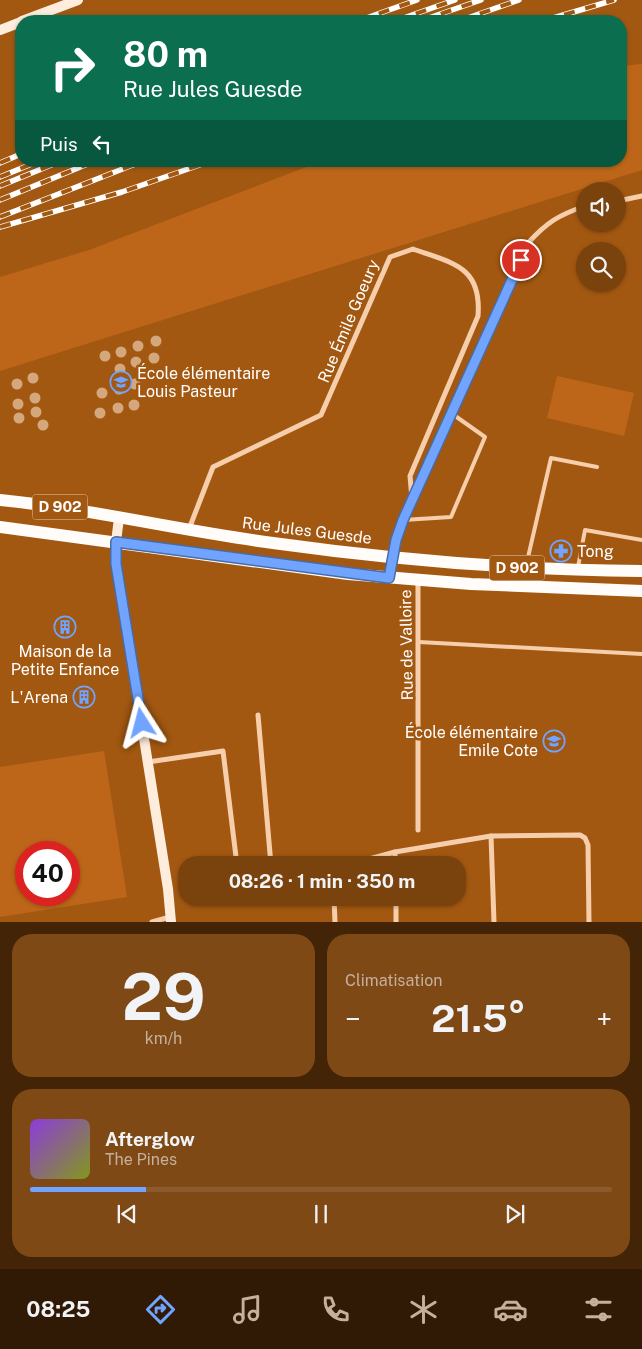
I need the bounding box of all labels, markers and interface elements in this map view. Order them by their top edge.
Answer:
text: 80 m [123,34,208,75]
icon: right [40,35,105,100]
text: Rue Jules Guesde [123,76,303,102]
icon: left [88,130,116,158]
text: Puis [40,133,78,155]
map controls [576,182,626,292]
button: sound [576,182,626,232]
pin [500,239,542,281]
button: search [576,242,626,292]
icon: arrive [507,246,535,274]
street label: Rue Émile Goeury [313,256,383,386]
place label: École élémentaire Louis Pasteur [137,363,270,401]
school or university icon: École élémentaire Louis Pasteur [109,370,133,394]
road number: D 902 [32,494,88,520]
street label: Rue Jules Guesde [241,513,373,548]
pharmacy icon: Tong [549,539,573,563]
place label: Tong [577,542,614,561]
road number: D 902 [490,556,544,580]
street label: Rue de Valloire [396,589,417,701]
building icon: Maison de la Petite Enfance [53,615,77,639]
place label: Maison de la Petite Enfance [11,642,119,679]
building icon: L'Arena [72,685,96,709]
place label: L'Arena [10,688,68,707]
position arrow [115,696,167,748]
place label: École élémentaire Emile Cote [405,722,538,760]
school or university icon: École élémentaire Emile Cote [542,729,566,753]
speed limit sign: 40 [15,841,80,906]
text: 08:26 · 1 min · 350 m [229,870,415,892]
text: 29 [121,958,206,1035]
text: Climatisation [345,971,442,990]
text: 21.5° [431,996,526,1041]
text: − [345,1002,361,1035]
text: + [596,1002,612,1035]
text: km/h [145,1029,182,1048]
text: Afterglow [105,1128,195,1150]
text: The Pines [105,1150,177,1169]
icon: previous [113,1200,141,1228]
icon: pause [307,1200,335,1228]
icon: next [501,1200,529,1228]
icon: directions [143,1292,178,1327]
icon: music [230,1292,265,1327]
icon: phone [318,1292,353,1327]
icon: climate [406,1292,441,1327]
icon: car [493,1292,528,1327]
icon: filters [581,1292,616,1327]
text: 08:25 [26,1296,90,1322]

